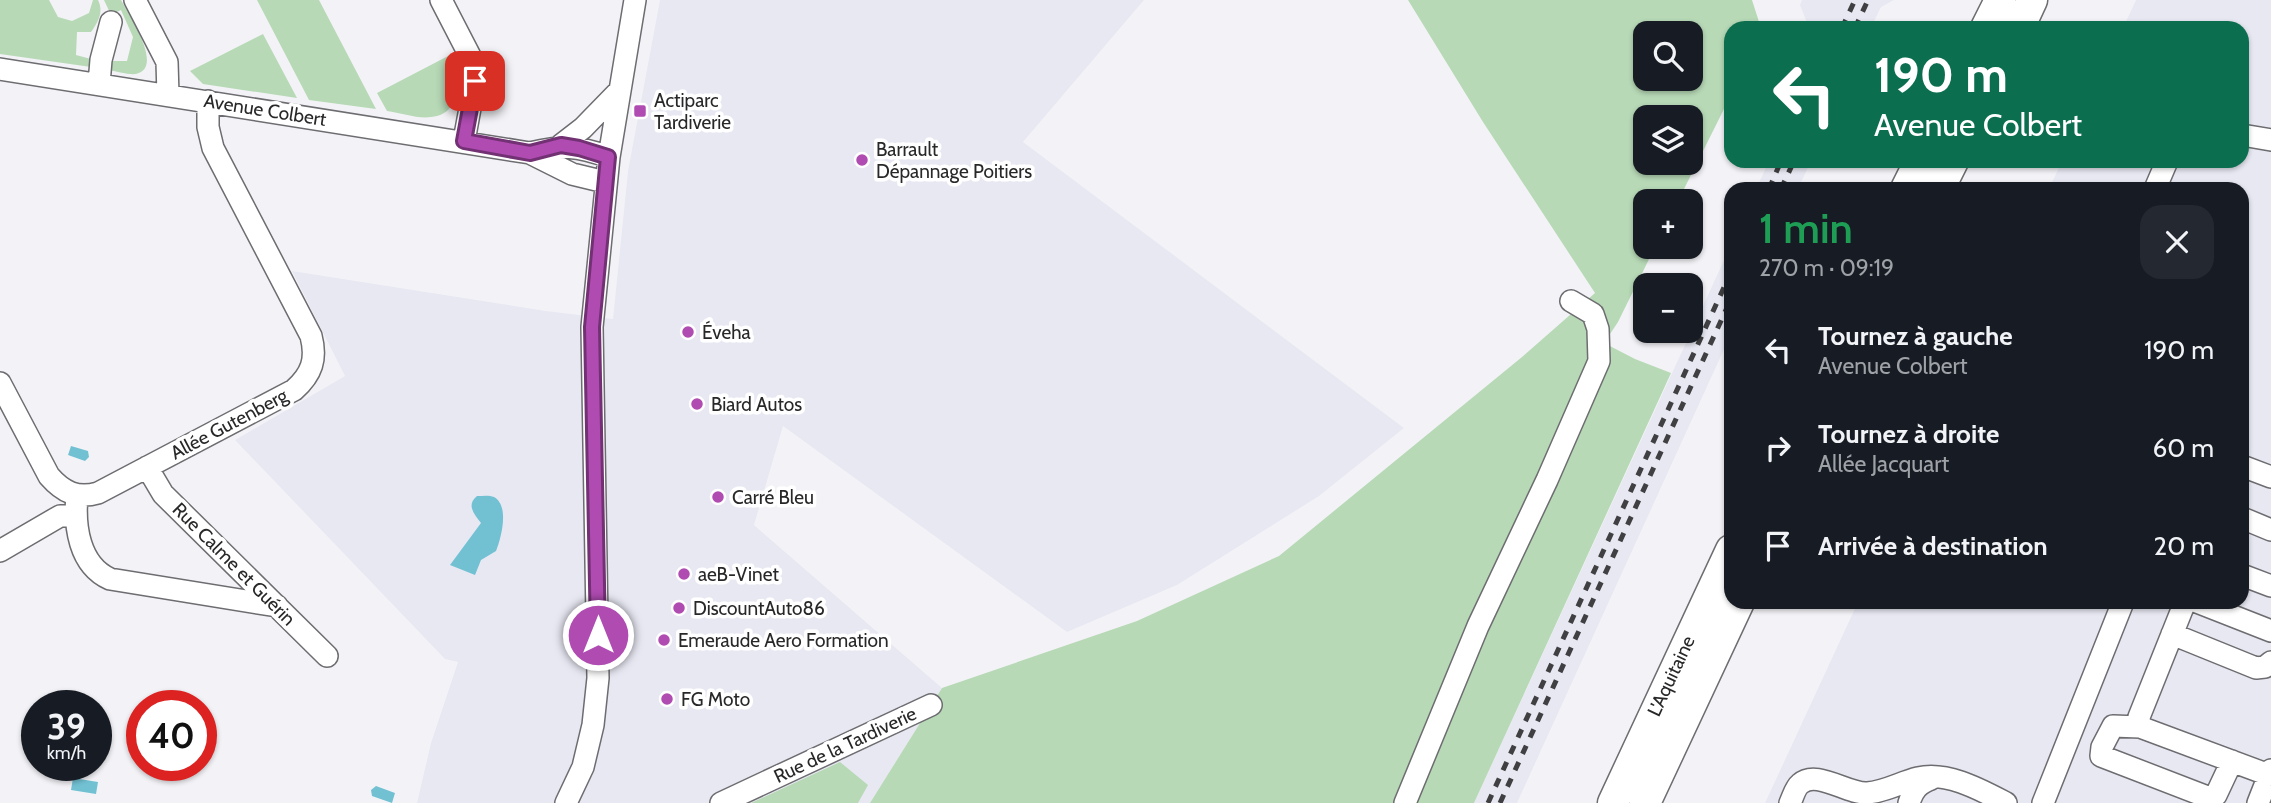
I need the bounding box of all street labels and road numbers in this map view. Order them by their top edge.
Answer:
street label: Avenue Colbert [202,89,328,131]
street label: Allée Gutenberg [167,383,292,464]
street label: Rue Calme et Guérin [168,498,300,630]
street label: L'Aquitaine [1642,632,1700,720]
street label: Rue de la Tardiverie [770,702,920,788]

